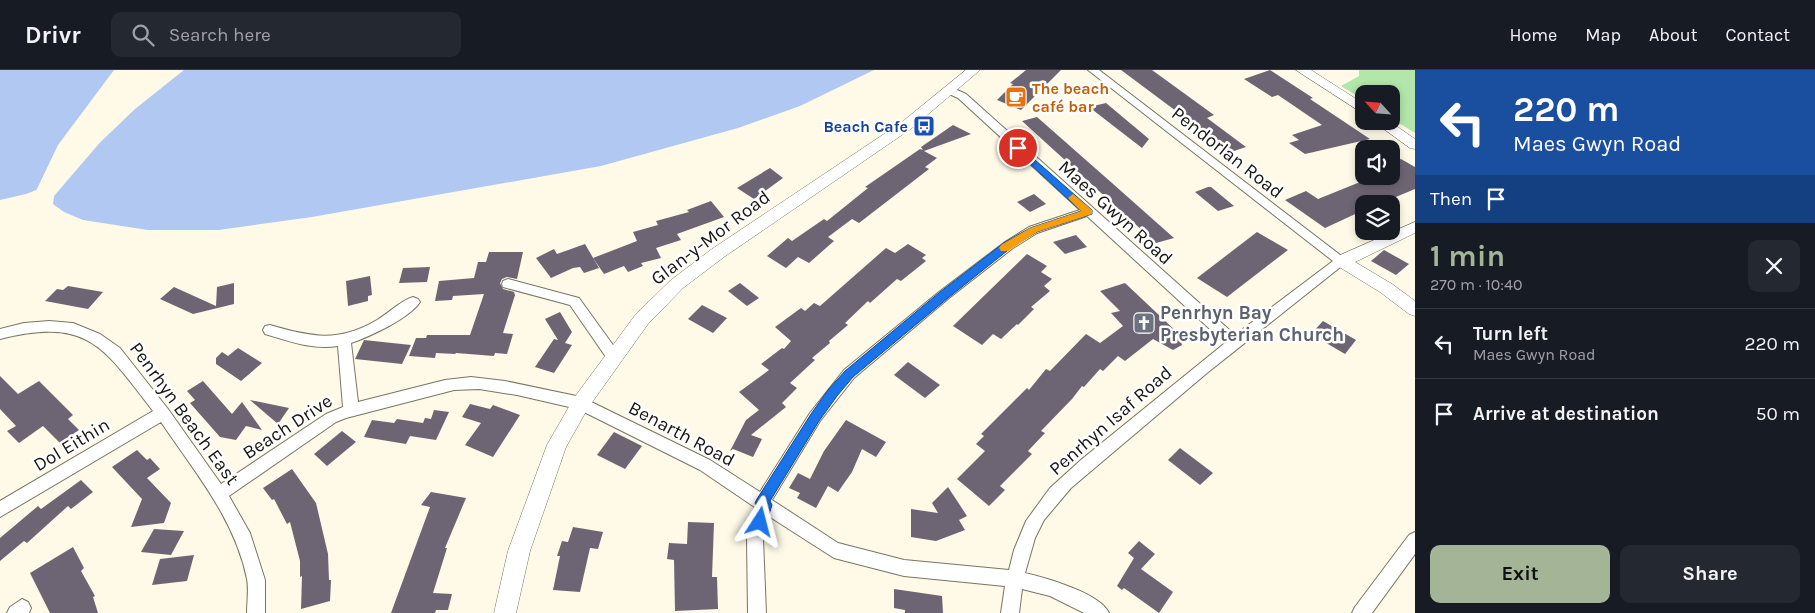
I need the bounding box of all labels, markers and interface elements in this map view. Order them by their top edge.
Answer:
search box [111,12,461,57]
text: Drivr [25,21,81,49]
icon: search [129,21,157,49]
text: Search here [169,24,271,46]
text: Home [1509,24,1557,46]
text: Map [1585,24,1621,46]
text: About [1649,24,1698,46]
text: Contact [1726,24,1790,46]
place label: The beach café bar [1032,79,1109,116]
cafe icon: The beach café bar [1004,85,1028,109]
north arrow [1355,85,1400,130]
map controls [1355,85,1400,240]
text: 220 m [1513,89,1620,130]
icon: left [1430,90,1495,155]
street label: Pendorlan Road [1167,102,1288,203]
bus stop icon: Beach Cafe [912,114,936,138]
place label: Beach Cafe [823,117,908,136]
pin [997,127,1039,169]
text: Maes Gwyn Road [1513,131,1681,157]
icon: arrive [1004,134,1032,162]
button: sound [1355,140,1400,185]
street label: Maes Gwyn Road [1054,156,1177,270]
icon: arrive [1482,185,1510,213]
street label: Glan-y-Mor Road [647,186,774,290]
text: Then [1430,188,1472,210]
button: layers [1355,195,1400,240]
text: 1 min [1430,238,1505,274]
button: close [1748,240,1800,292]
text: 270 m · 10:40 [1430,275,1522,294]
place label: Penrhyn Bay Presbyterian Church [1160,302,1344,346]
church icon: Penrhyn Bay Presbyterian Church [1132,311,1156,335]
text: Turn left [1473,323,1548,345]
icon: left [1430,330,1458,358]
text: 220 m [1744,333,1800,355]
street label: Penrhyn Beach East [125,338,243,489]
text: Maes Gwyn Road [1473,345,1595,364]
street label: Penrhyn Isaf Road [1045,361,1177,480]
street label: Beach Drive [239,390,336,464]
street label: Benarth Road [625,397,738,471]
icon: arrive [1430,400,1458,428]
text: Arrive at destination [1473,403,1659,425]
text: 50 m [1756,403,1800,425]
street label: Dol Eithin [29,414,114,476]
position arrow [733,495,785,547]
button: Exit [1430,545,1610,603]
button: Share [1620,545,1800,603]

